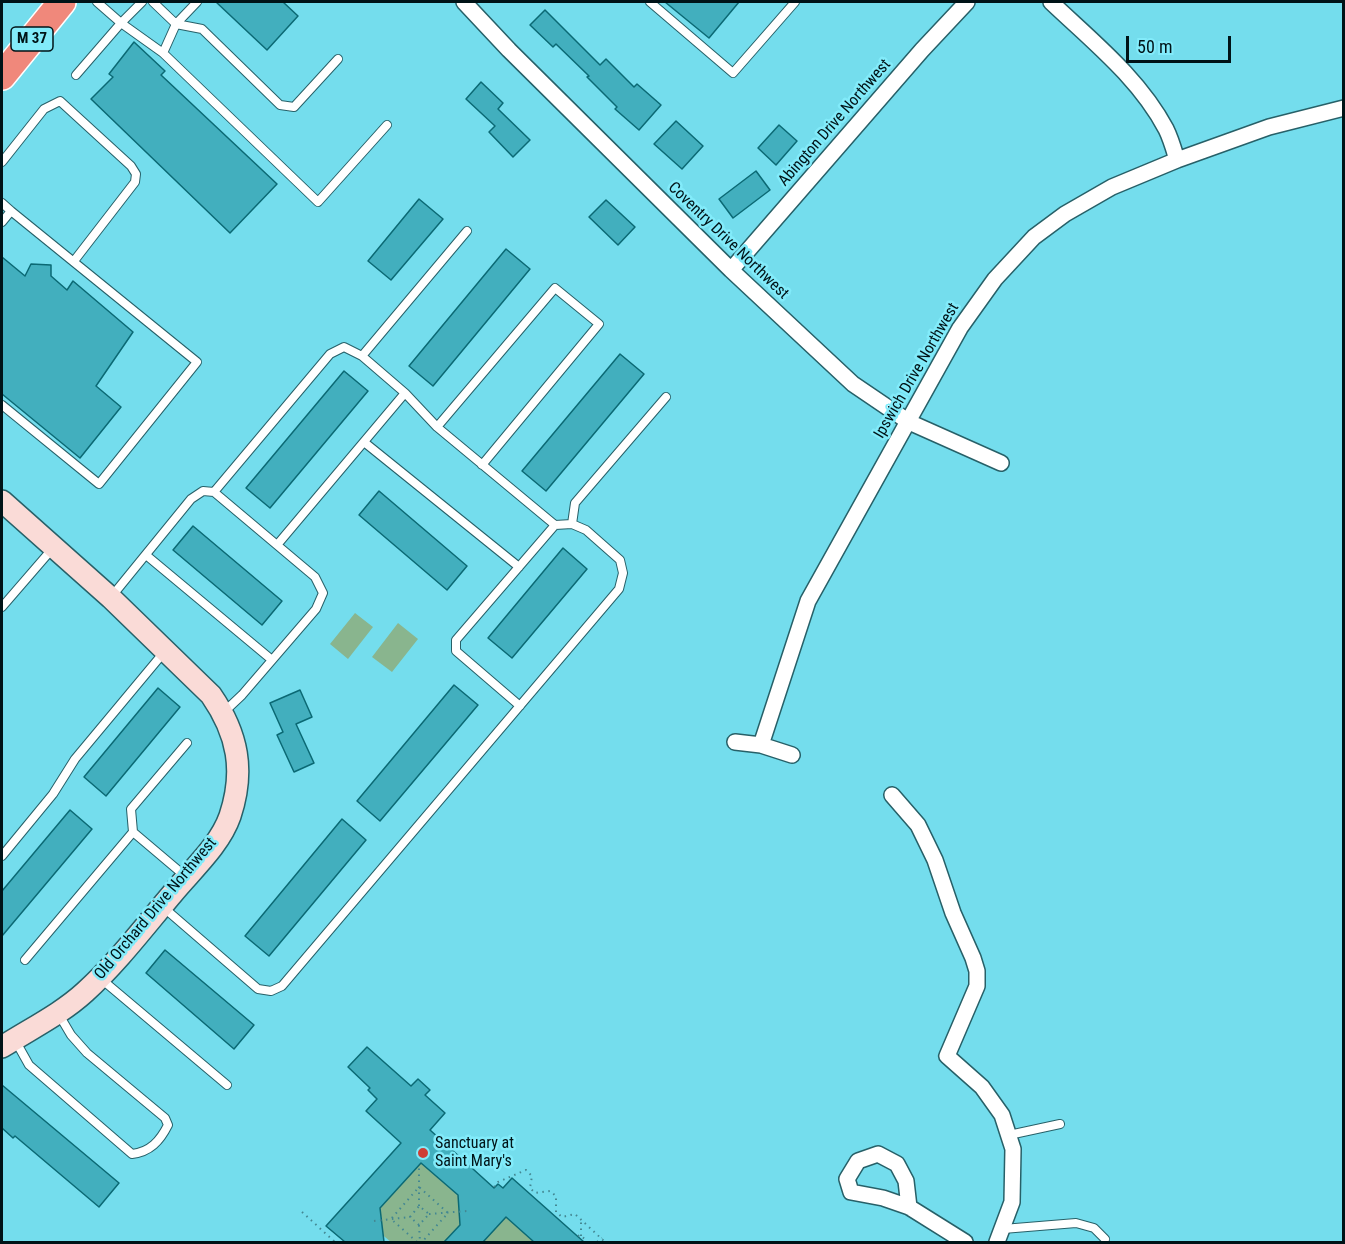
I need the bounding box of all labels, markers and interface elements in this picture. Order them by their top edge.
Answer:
scale bar [1129,24,1234,62]
road number: M 37 [11,27,53,51]
text: 50 m [1137,36,1172,57]
street label: Abington Drive Northwest [775,56,895,190]
street label: Coventry Drive Northwest [664,178,792,304]
street label: Ipswich Drive Northwest [870,300,964,442]
street label: Old Orchard Drive Northwest [91,834,221,984]
place label: Sanctuary at Saint Mary's [435,1134,514,1172]
marker: Sanctuary at Saint Mary's [416,1146,430,1160]

